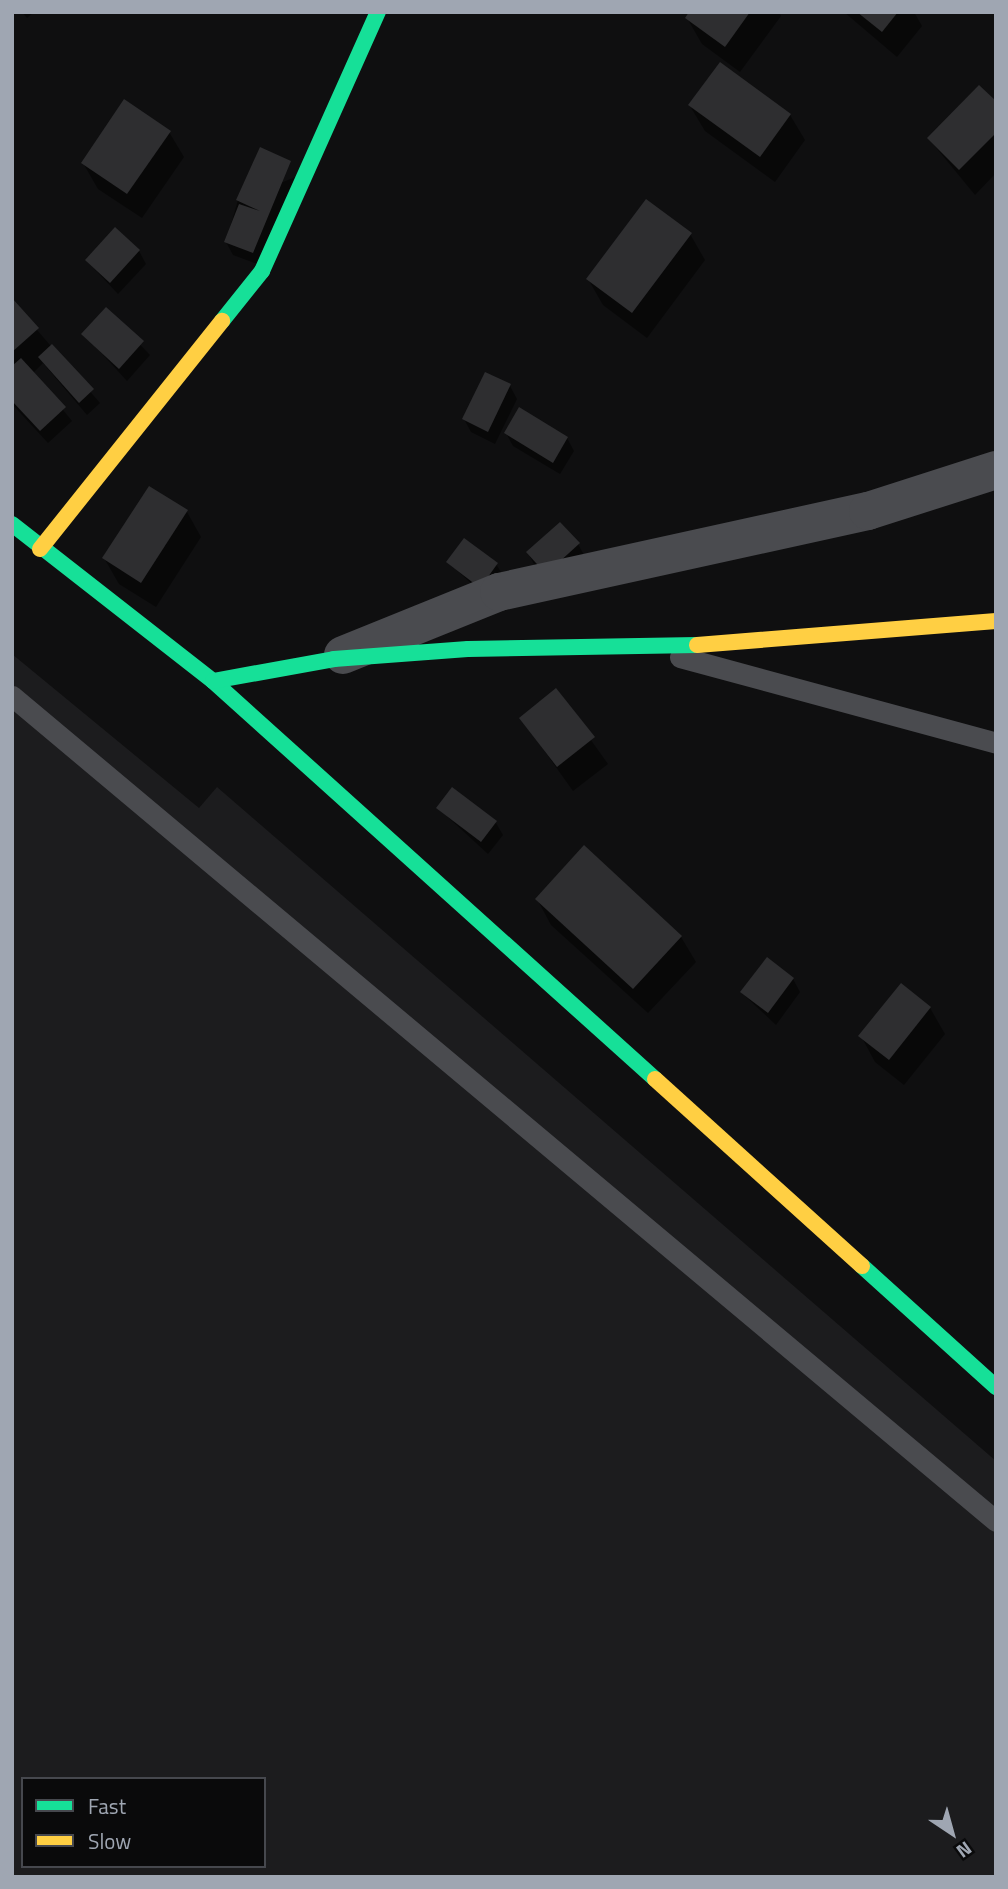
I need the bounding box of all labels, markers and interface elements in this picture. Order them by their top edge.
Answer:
legend [21,1777,266,1868]
text: Fast [88,1790,126,1822]
north arrow [917,1798,987,1868]
text: Slow [88,1825,131,1857]
text: N [951,1835,978,1866]

